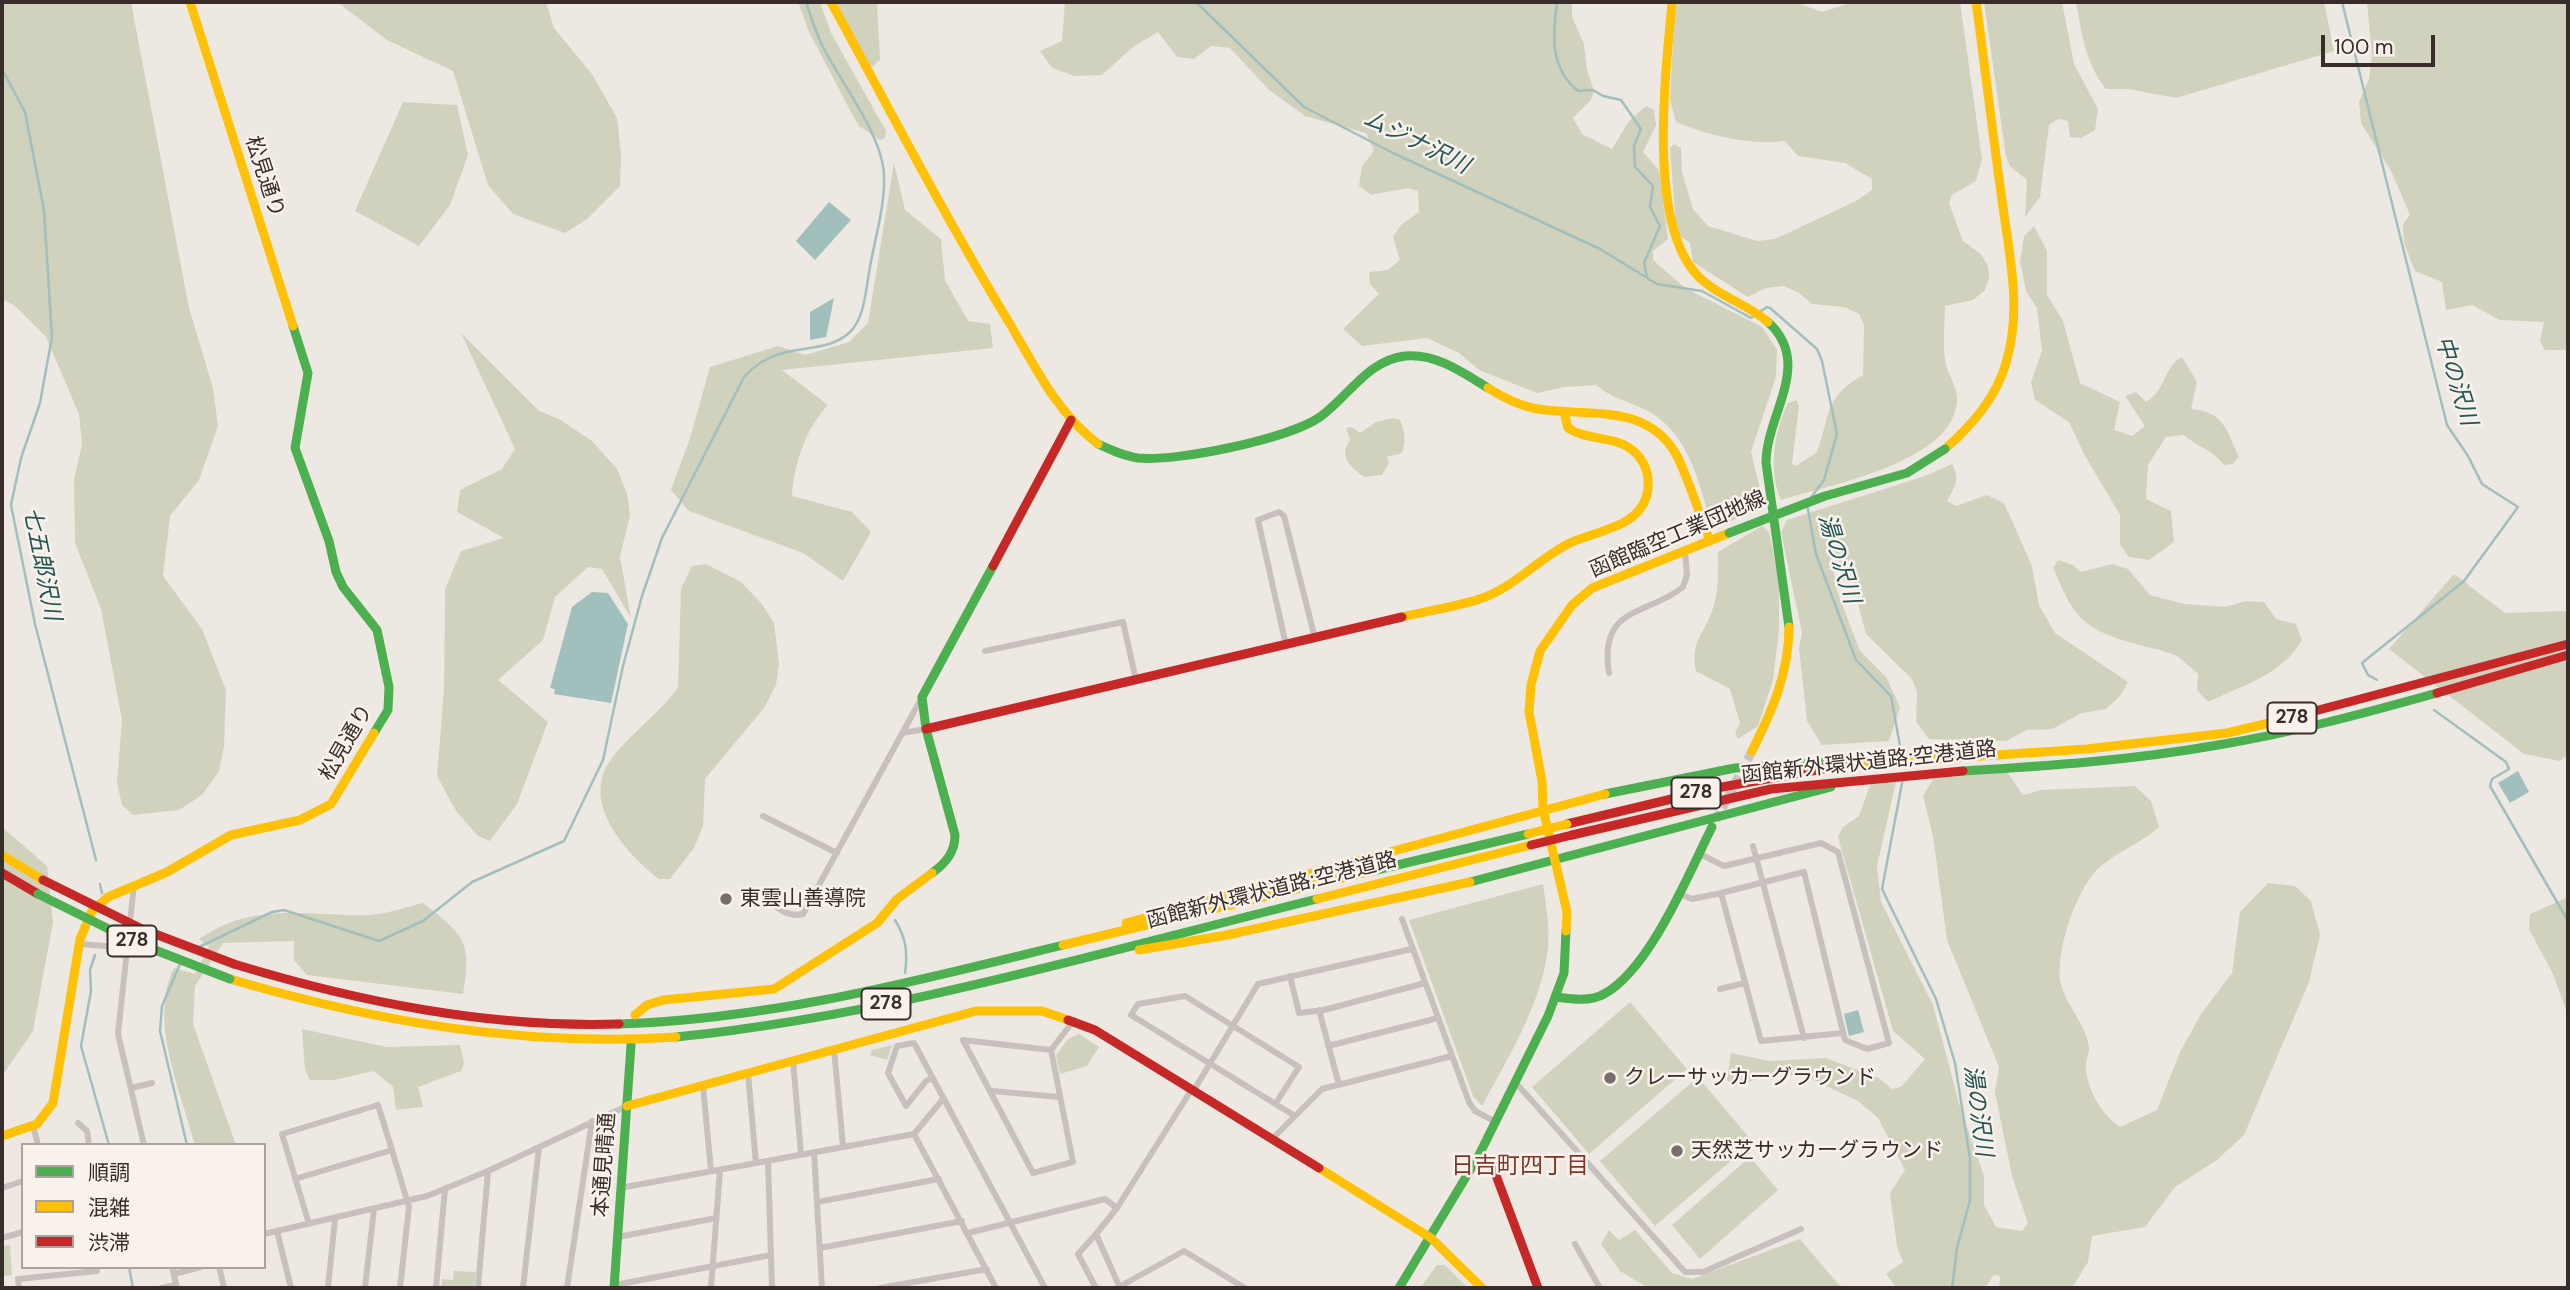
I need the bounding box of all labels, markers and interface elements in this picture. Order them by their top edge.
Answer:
scale bar [2325,21,2439,65]
text: 100 m [2334,33,2394,61]
water label: ムジナ沢川 [1358,105,1474,181]
street label: 松見通り [239,133,289,221]
water label: 中の沢川 [2428,333,2482,429]
street label: 函館臨空工業団地線 [1586,486,1770,584]
water label: 七五郎沢川 [16,505,66,623]
water label: 湯の沢川 [1811,511,1865,607]
street label: 松見通り [315,700,379,786]
road number: 278 [2268,702,2316,734]
street label: 函館新外環状道路;空港道路 [1740,737,1998,789]
road number: 278 [1672,778,1720,808]
street label: 函館新外環状道路;空港道路 [1144,848,1400,934]
place label: 東雲山善導院 [740,886,866,912]
marker: 東雲山善導院 [718,891,734,907]
road number: 278 [108,925,156,956]
road number: 278 [862,988,910,1020]
water label: 湯の沢川 [1957,1064,1997,1158]
place label: クレーサッカーグラウンド [1624,1065,1876,1091]
marker: クレーサッカーグラウンド [1602,1070,1618,1086]
street label: 本通見晴通 [589,1112,621,1218]
place label: 天然芝サッカーグラウンド [1691,1138,1943,1164]
legend [21,1143,266,1269]
marker: 天然芝サッカーグラウンド [1669,1143,1685,1159]
district label: 日吉町四丁目 [1451,1153,1589,1181]
text: 順調 [88,1159,130,1187]
text: 混雑 [88,1194,130,1222]
text: 渋滞 [88,1229,130,1257]

